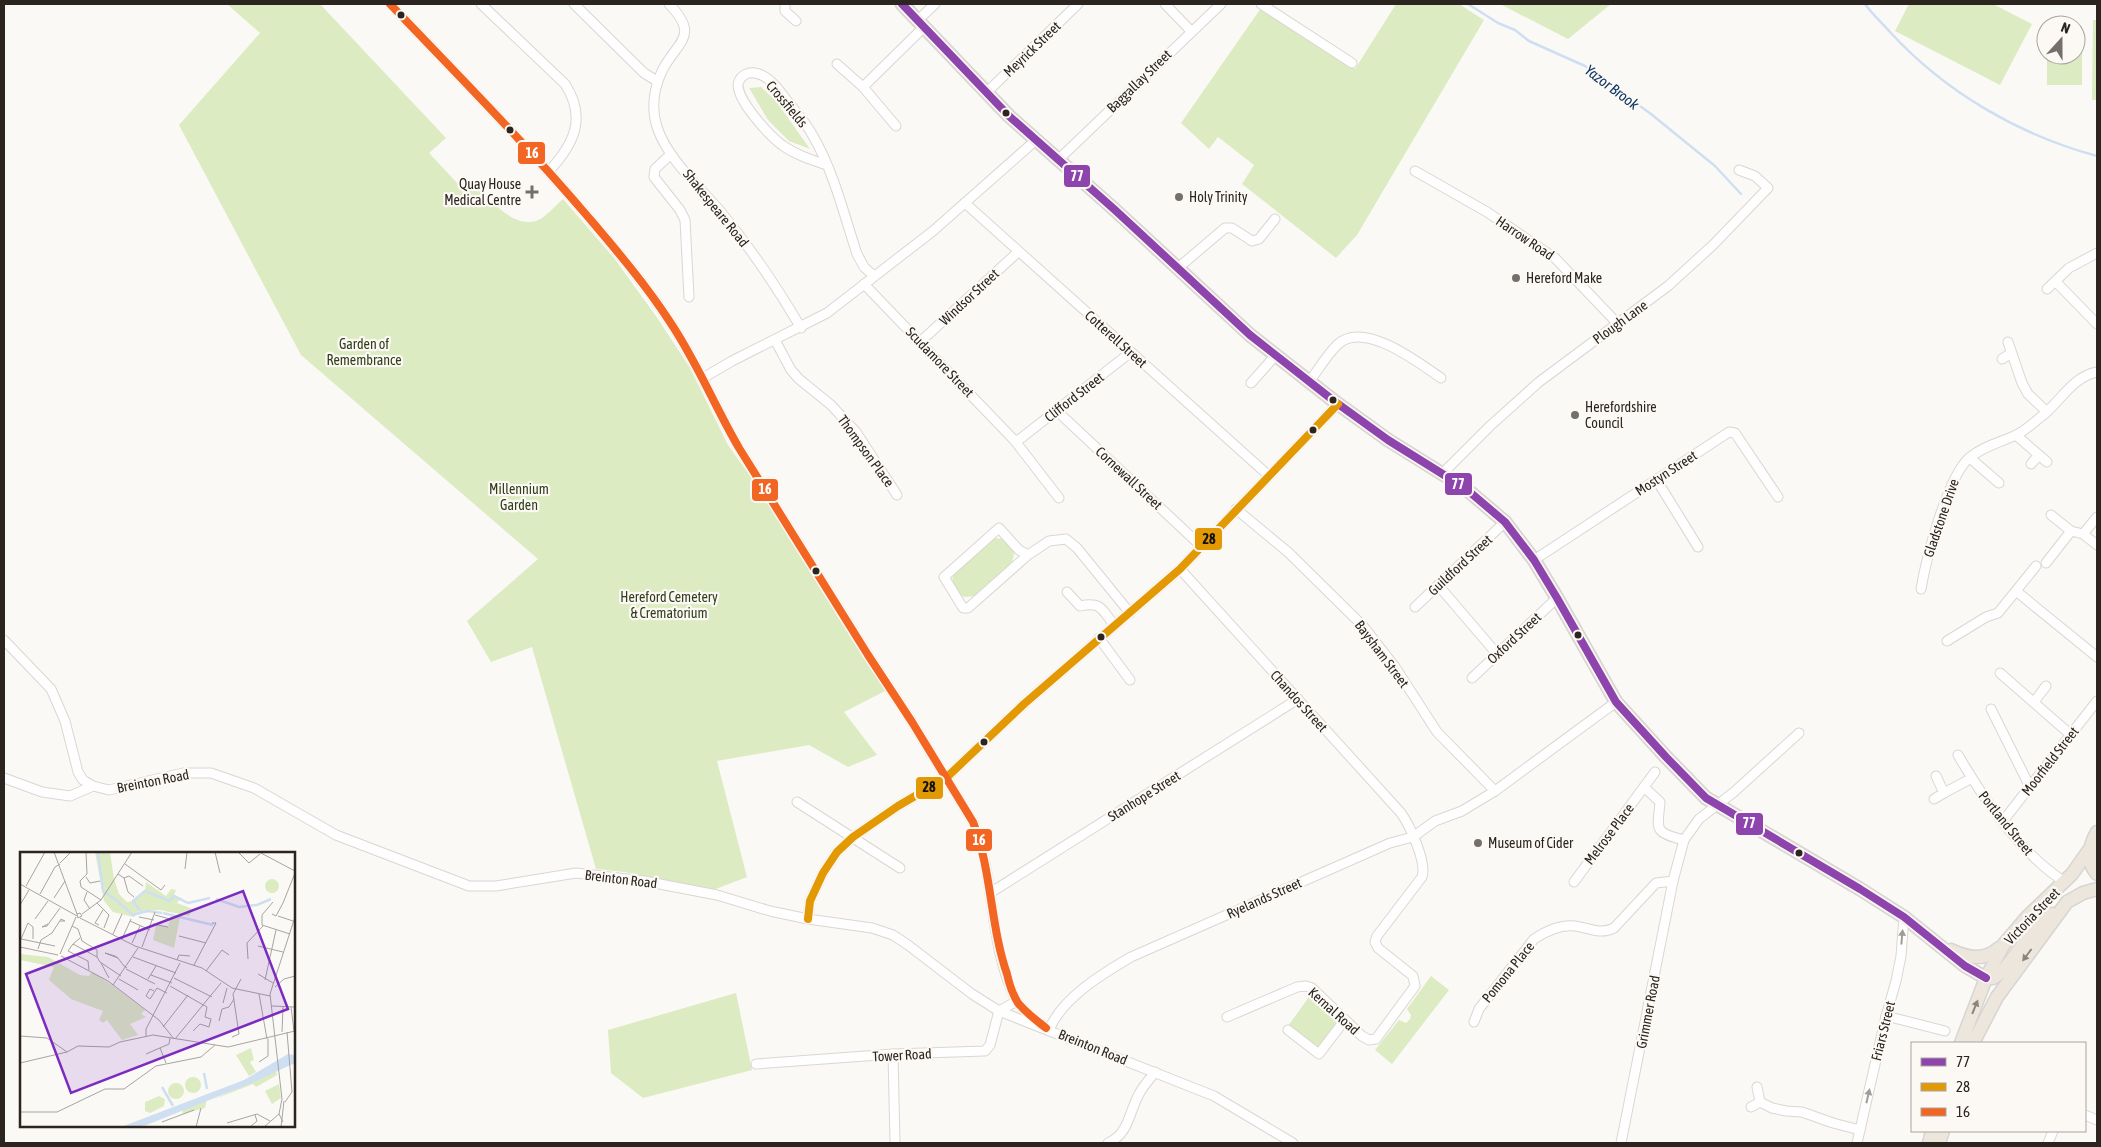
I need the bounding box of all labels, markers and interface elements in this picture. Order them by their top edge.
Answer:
unlabelled marker [396,10,406,20]
north arrow [2036,15,2086,65]
street label: Meyrick Street [1000,18,1064,80]
text: N [2059,19,2072,37]
street label: Baggallay Street [1103,46,1175,116]
water label: Yazor Brook [1582,61,1643,113]
street label: Crossfields [763,78,811,130]
unlabelled marker [1001,108,1011,118]
unlabelled marker [505,125,515,135]
line badge: 16 [517,141,546,165]
text: 16 [525,145,539,161]
line badge: 77 [1063,164,1091,188]
street label: Shakespeare Road [680,166,752,250]
text: 77 [1070,168,1084,184]
place label: Quay House Medical Centre [444,176,521,208]
marker: Quay House Medical Centre [525,185,539,199]
place label: Holy Trinity [1189,189,1248,205]
marker: Holy Trinity [1173,191,1185,203]
street label: Harrow Road [1493,213,1557,263]
street label: Windsor Street [936,266,1002,328]
place label: Hereford Make [1526,270,1602,286]
marker: Hereford Make [1510,272,1522,284]
street label: Plough Lane [1590,297,1650,347]
street label: Cotterell Street [1082,307,1150,371]
street label: Scudamore Street [903,324,977,400]
park label: Garden of Remembrance [326,336,402,368]
street label: Clifford Street [1041,369,1107,425]
unlabelled marker [1328,395,1338,405]
place label: Herefordshire Council [1585,399,1657,431]
marker: Herefordshire Council [1569,409,1581,421]
street label: Thompson Place [835,412,897,490]
unlabelled marker [1308,425,1318,435]
street label: Cornewall Street [1093,443,1165,513]
street label: Mostyn Street [1632,447,1700,499]
line badge: 77 [1444,472,1473,496]
text: 77 [1451,476,1465,492]
street label: Gladstone Drive [1920,477,1962,559]
line badge: 16 [751,478,779,502]
park label: Millennium Garden [489,481,549,513]
text: 16 [758,481,772,497]
line badge: 28 [1194,527,1223,551]
text: 28 [1202,531,1216,547]
street label: Guildford Street [1425,531,1495,599]
unlabelled marker [811,566,821,576]
park label: Hereford Cemetery & Crematorium [620,589,718,621]
street label: Oxford Street [1484,609,1544,667]
street label: Baysham Street [1352,617,1412,691]
unlabelled marker [1573,630,1583,640]
unlabelled marker [1096,632,1106,642]
street label: Chandos Street [1267,667,1331,735]
street label: Moorfield Street [2018,723,2082,799]
unlabelled marker [979,737,989,747]
street label: Breinton Road [116,766,190,796]
street label: Stanhope Street [1105,767,1183,825]
line badge: 28 [915,776,944,800]
text: 28 [922,779,936,795]
street label: Portland Street [1975,788,2037,858]
street label: Melrose Place [1581,800,1637,868]
line badge: 77 [1735,812,1764,836]
text: 77 [1742,815,1756,831]
line badge: 16 [965,828,993,852]
text: 16 [972,832,986,848]
place label: Museum of Cider [1488,835,1574,851]
marker: Museum of Cider [1472,837,1484,849]
unlabelled marker [1794,848,1804,858]
inset map [20,852,295,1127]
street label: Breinton Road [584,867,658,891]
street label: Ryelands Street [1224,874,1304,922]
street label: Victoria Street [2001,884,2063,948]
one-way arrow [1899,928,1907,944]
street label: Pomona Place [1479,938,1537,1006]
one-way arrow [2022,948,2033,961]
street label: Grimmer Road [1633,974,1663,1050]
street label: Kernal Road [1305,984,1363,1038]
one-way arrow [1971,999,1979,1014]
street label: Friars Street [1868,1000,1898,1062]
street label: Breinton Road [1056,1026,1130,1068]
legend [1911,1042,2086,1132]
street label: Tower Road [872,1045,932,1065]
text: 77 [1956,1053,1970,1070]
text: 28 [1956,1078,1970,1095]
one-way arrow [1864,1088,1872,1103]
text: 16 [1956,1103,1970,1120]

